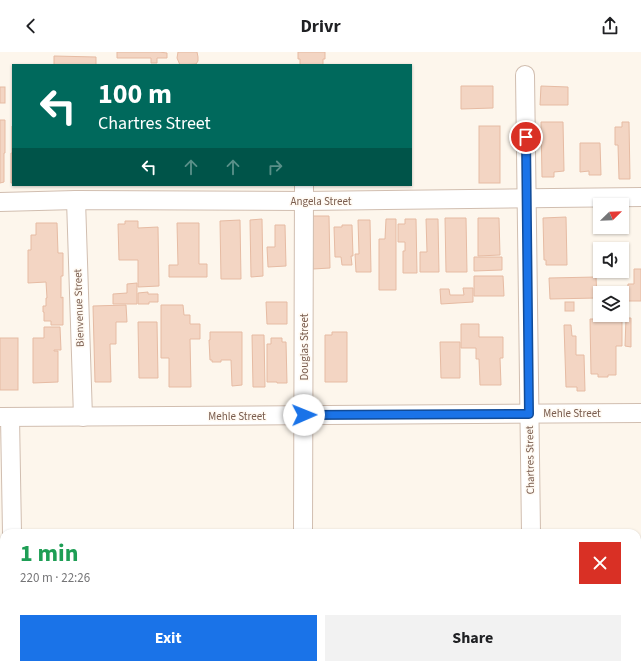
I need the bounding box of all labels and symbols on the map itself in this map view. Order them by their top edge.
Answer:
pin [509,120,543,154]
street label: Angela Street [291,194,352,209]
north arrow [593,198,629,234]
street label: Bienvenue Street [70,268,88,347]
street label: Douglas Street [297,313,312,380]
position arrow [283,394,325,436]
street label: Mehle Street [543,406,601,421]
street label: Mehle Street [208,409,266,424]
street label: Chartres Street [522,425,538,495]

